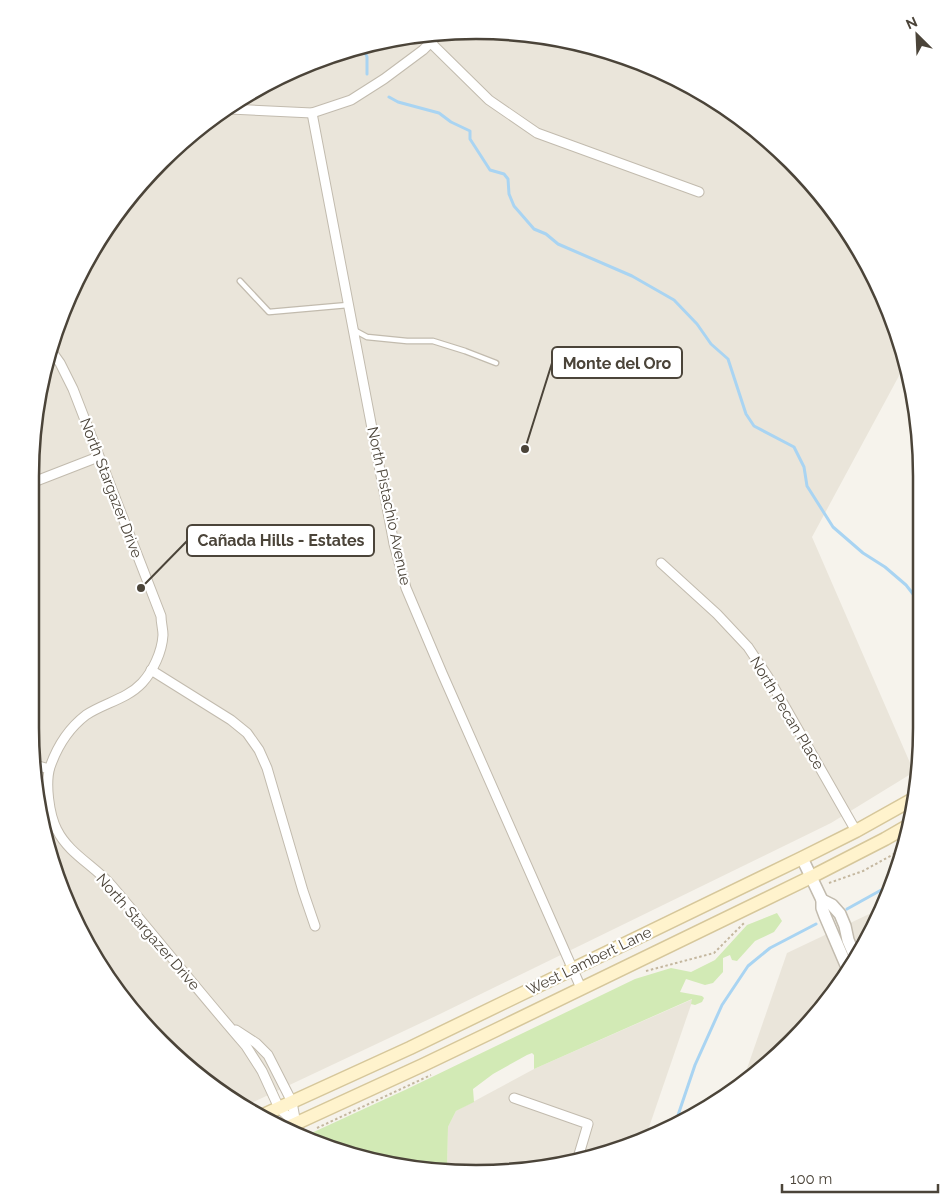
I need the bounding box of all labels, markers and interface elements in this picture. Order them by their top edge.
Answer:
north arrow [892,10,942,60]
text: N [904,14,920,33]
callout: Monte del Oro [552,347,682,378]
text: Monte del Oro [563,354,672,373]
street label: North Stargazer Drive [76,415,146,561]
street label: North Pistachio Avenue [363,425,415,587]
callout: Cañada Hills - Estates [187,525,374,556]
text: Cañada Hills - Estates [198,531,365,550]
street label: North Pecan Place [746,653,828,773]
street label: North Stargazer Drive [93,870,204,994]
street label: West Lambert Lane [524,923,655,999]
scale bar [782,1162,938,1194]
text: 100 m [790,1170,832,1188]

